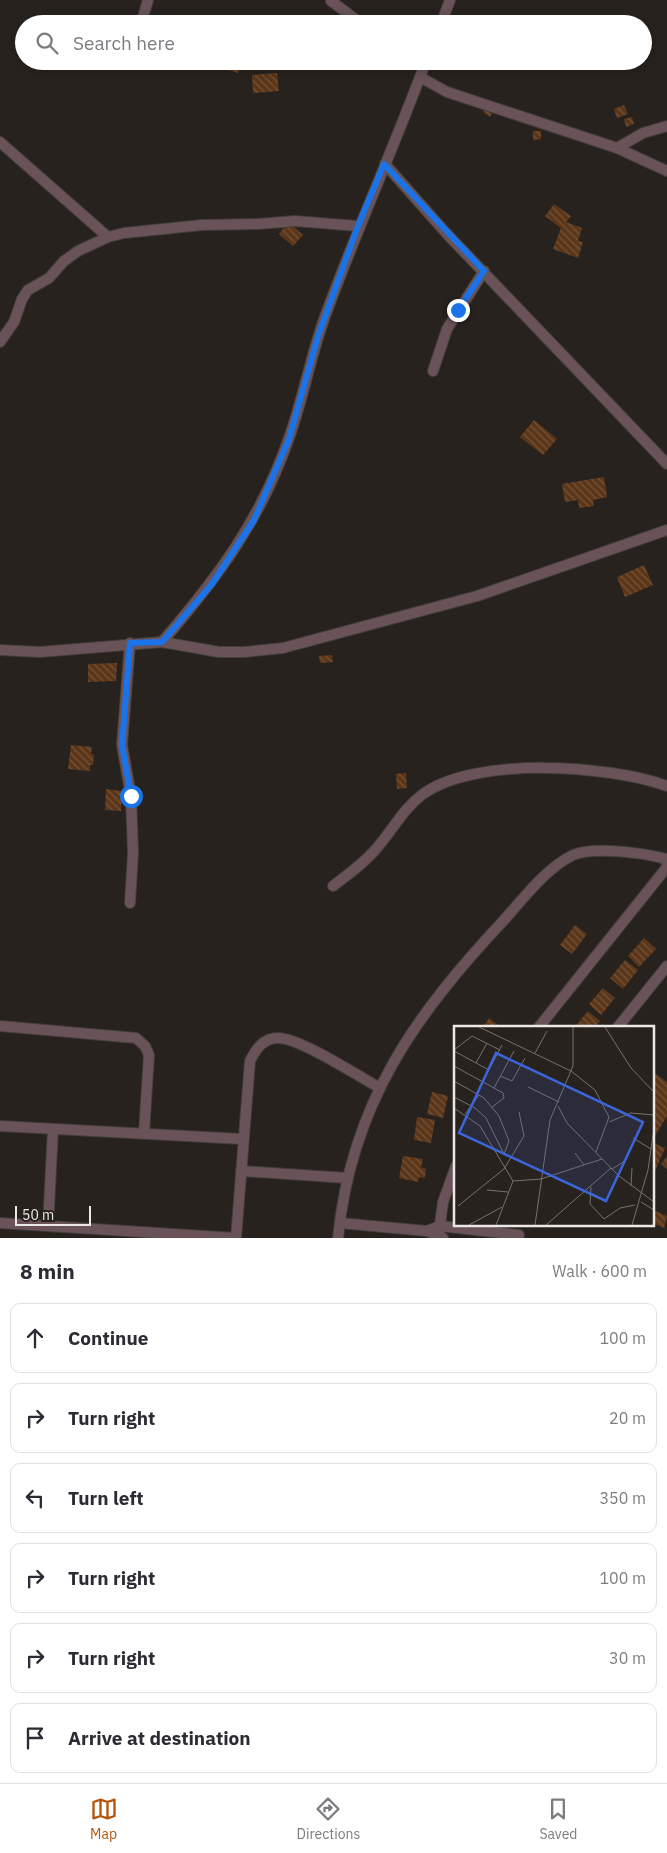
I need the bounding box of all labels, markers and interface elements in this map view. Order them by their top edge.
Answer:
search box [15,15,652,70]
icon: search [33,29,61,57]
text: Search here [73,31,175,55]
route end [447,299,470,322]
route start [120,785,143,808]
inset map [454,1026,654,1226]
scale bar [15,1203,91,1226]
text: 50 m [22,1206,54,1224]
text: 8 min [20,1257,75,1285]
text: Walk · 600 m [552,1261,647,1281]
icon: ahead [21,1324,49,1352]
text: Continue [68,1326,148,1350]
text: 100 m [599,1328,646,1348]
icon: right [21,1404,49,1432]
text: Turn right [68,1406,155,1430]
text: 20 m [609,1408,646,1428]
icon: left [21,1484,49,1512]
text: Turn left [68,1486,144,1510]
text: 350 m [599,1488,646,1508]
icon: right [21,1564,49,1592]
text: Turn right [68,1566,155,1590]
text: 100 m [599,1568,646,1588]
icon: right [21,1644,49,1672]
text: Turn right [68,1646,155,1670]
text: 30 m [609,1648,646,1668]
icon: arrive [21,1724,49,1752]
text: Arrive at destination [68,1726,251,1750]
tab: Map [90,1795,118,1843]
tab: Directions [297,1795,360,1843]
tab: Saved [539,1795,577,1843]

